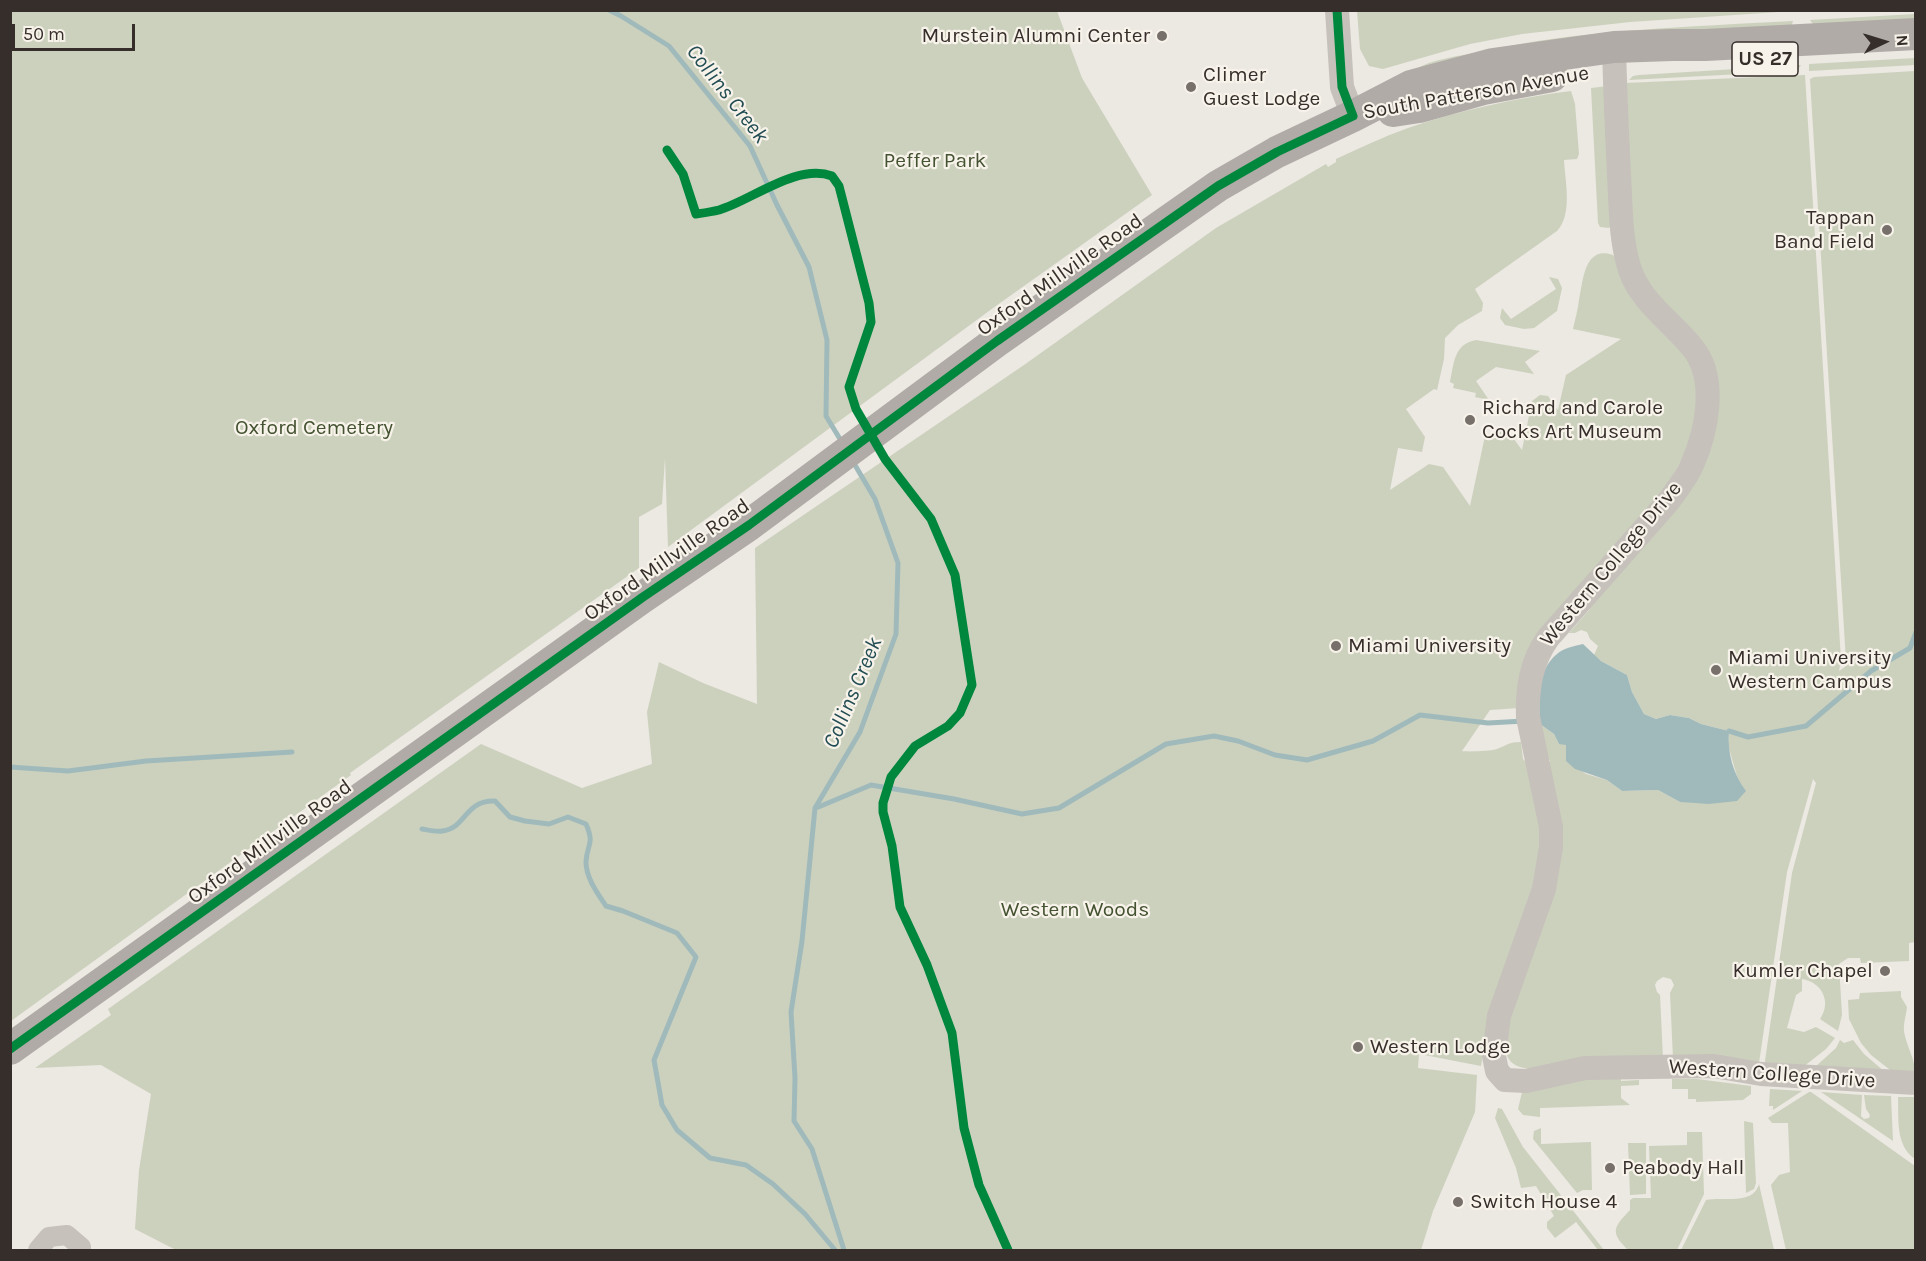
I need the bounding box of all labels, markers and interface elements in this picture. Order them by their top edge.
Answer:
scale bar [15,12,138,50]
north arrow [1854,12,1914,72]
text: 50 m [23,23,65,45]
place label: Murstein Alumni Center [921,23,1150,49]
marker: Murstein Alumni Center [1155,29,1169,43]
text: N [1893,34,1912,47]
water label: Collins Creek [680,39,774,149]
road number: US 27 [1732,42,1798,76]
street label: South Patterson Avenue [1361,61,1591,125]
place label: Climer Guest Lodge [1203,62,1320,112]
marker: Climer Guest Lodge [1184,80,1198,94]
park label: Peffer Park [884,148,986,174]
place label: Tappan Band Field [1774,205,1875,255]
street label: Oxford Millville Road [972,208,1148,342]
marker: Tappan Band Field [1880,223,1894,237]
place label: Richard and Carole Cocks Art Museum [1482,395,1663,445]
marker: Richard and Carole Cocks Art Museum [1463,413,1477,427]
park label: Oxford Cemetery [235,415,393,441]
street label: Western College Drive [1535,476,1687,652]
street label: Oxford Millville Road [579,493,755,627]
water label: Collins Creek [818,633,888,753]
place label: Miami University [1348,633,1511,659]
marker: Miami University [1329,639,1343,653]
place label: Miami University Western Campus [1728,645,1892,695]
marker: Miami University Western Campus [1709,663,1723,677]
street label: Oxford Millville Road [183,774,357,910]
park label: Western Woods [1001,897,1149,923]
place label: Kumler Chapel [1733,958,1873,984]
marker: Kumler Chapel [1878,964,1892,978]
place label: Western Lodge [1370,1034,1510,1060]
marker: Western Lodge [1351,1040,1365,1054]
street label: Western College Drive [1668,1054,1876,1094]
place label: Peabody Hall [1622,1155,1744,1181]
marker: Peabody Hall [1603,1161,1617,1175]
place label: Switch House 4 [1470,1189,1617,1215]
marker: Switch House 4 [1451,1195,1465,1209]

